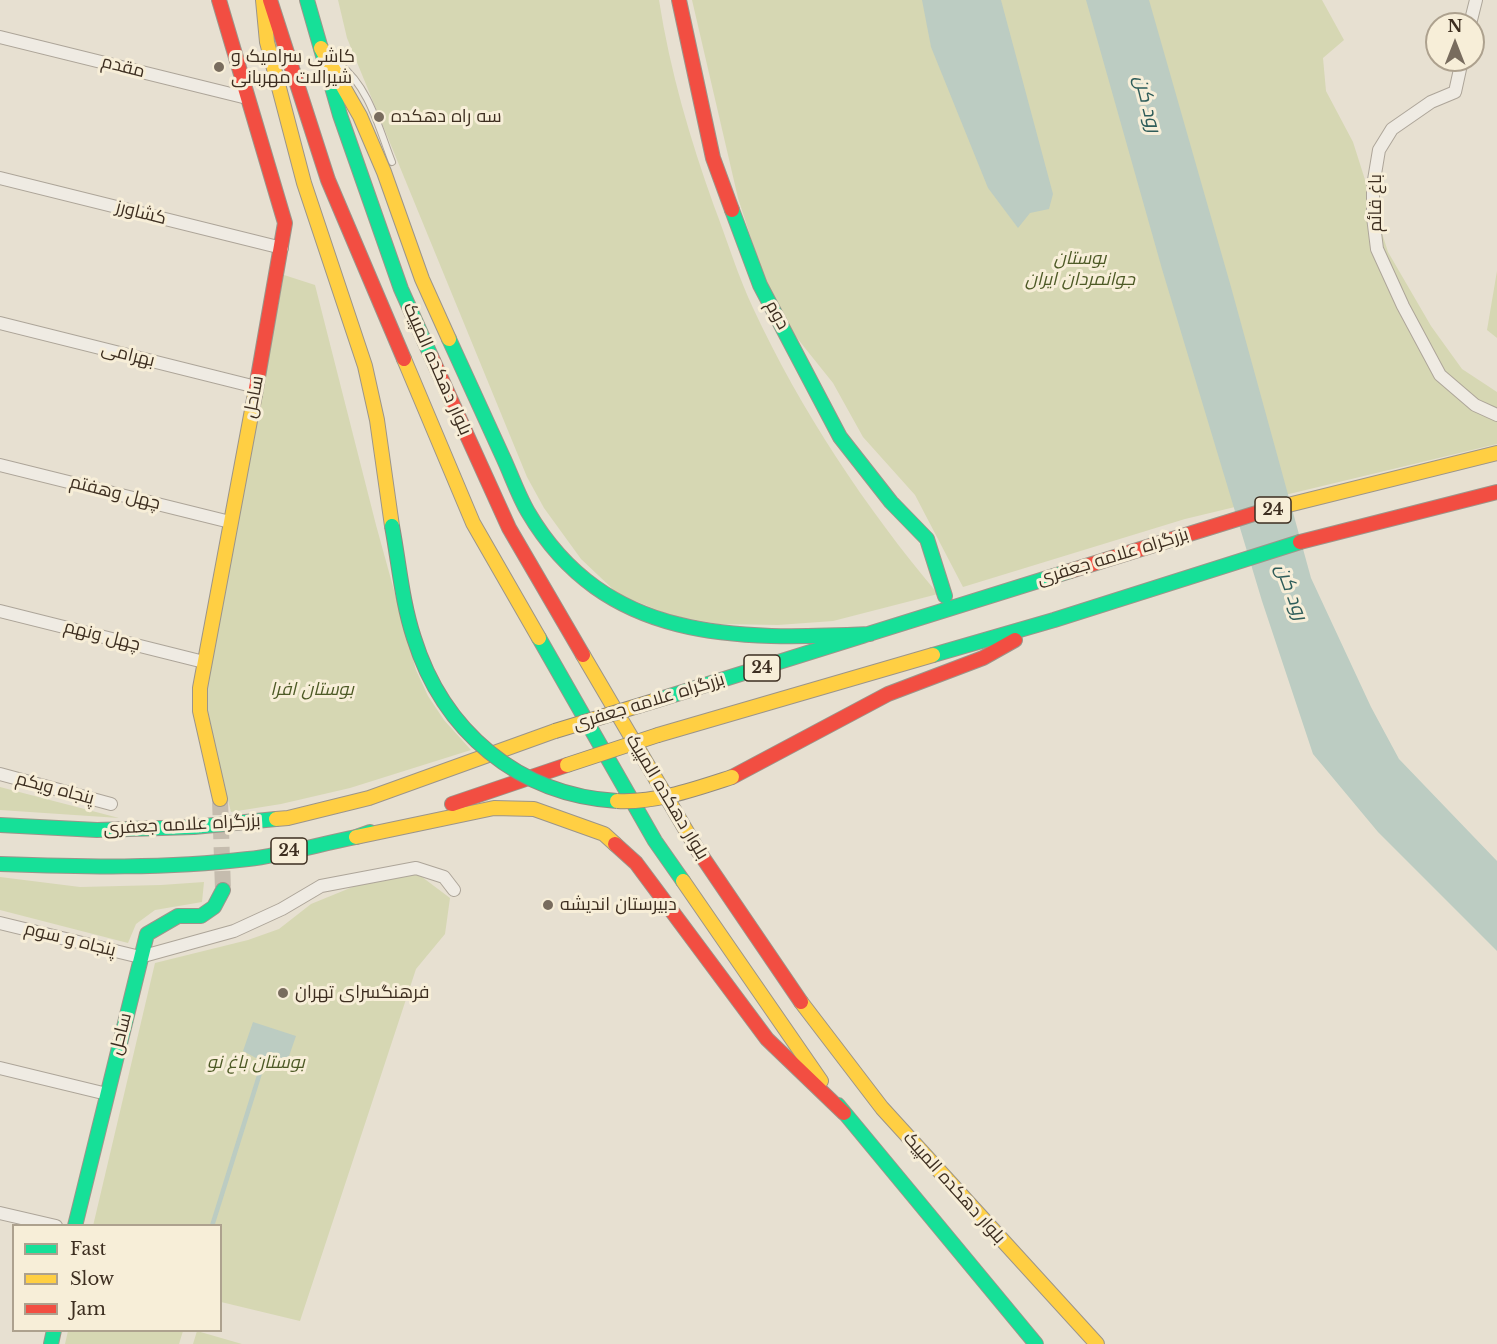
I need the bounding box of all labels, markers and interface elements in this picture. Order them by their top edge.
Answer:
north arrow [1425,12,1485,72]
text: N [1447,16,1463,36]
place label: کاشی سرامیک و شیرالات مهربانی [231,46,355,88]
street label: مقدم [99,51,147,83]
marker: کاشی سرامیک و شیرالات مهربانی [212,60,226,74]
water label: رود کن [1128,73,1166,135]
place label: سه راه دهکده [391,106,502,128]
marker: سه راه دهکده [372,110,386,124]
street label: باغ قائم [1365,174,1387,232]
street label: کشاورز [113,196,169,230]
park label: بوستان جوانمردان ایران [1025,248,1135,290]
street label: دوم [760,297,794,333]
street label: بلوار دهکده المپیک [398,299,476,439]
street label: بهرامی [99,338,157,372]
street label: ساحل [239,374,269,420]
street label: چهل وهفتم [68,471,162,515]
road number: 24 [1255,497,1291,523]
street label: بزرگراه علامه جعفری [1035,524,1191,590]
water label: رود کن [1270,561,1312,623]
street label: چهل ونهم [62,616,142,656]
road number: 24 [744,655,780,681]
street label: بزرگراه علامه جعفری [571,669,727,735]
park label: بوستان افرا [270,679,354,701]
street label: بلوار دهکده المپیک [621,730,713,864]
street label: پنجاه ویکم [13,768,97,810]
street label: بزرگراه علامه جعفری [103,810,261,840]
road number: 24 [271,838,307,864]
place label: دبیرستان اندیشه [560,894,677,916]
marker: دبیرستان اندیشه [541,898,555,912]
street label: پنجاه و سوم [22,918,118,962]
place label: فرهنگسرای تهران [295,982,429,1004]
marker: فرهنگسرای تهران [276,986,290,1000]
street label: ساحل [105,1011,137,1057]
park label: بوستان باغ نو [207,1052,305,1074]
street label: بلوار دهکده المپیک [898,1128,1010,1248]
legend [12,1224,222,1332]
text: Fast [70,1238,106,1260]
text: Slow [70,1268,114,1290]
text: Jam [70,1298,106,1320]

